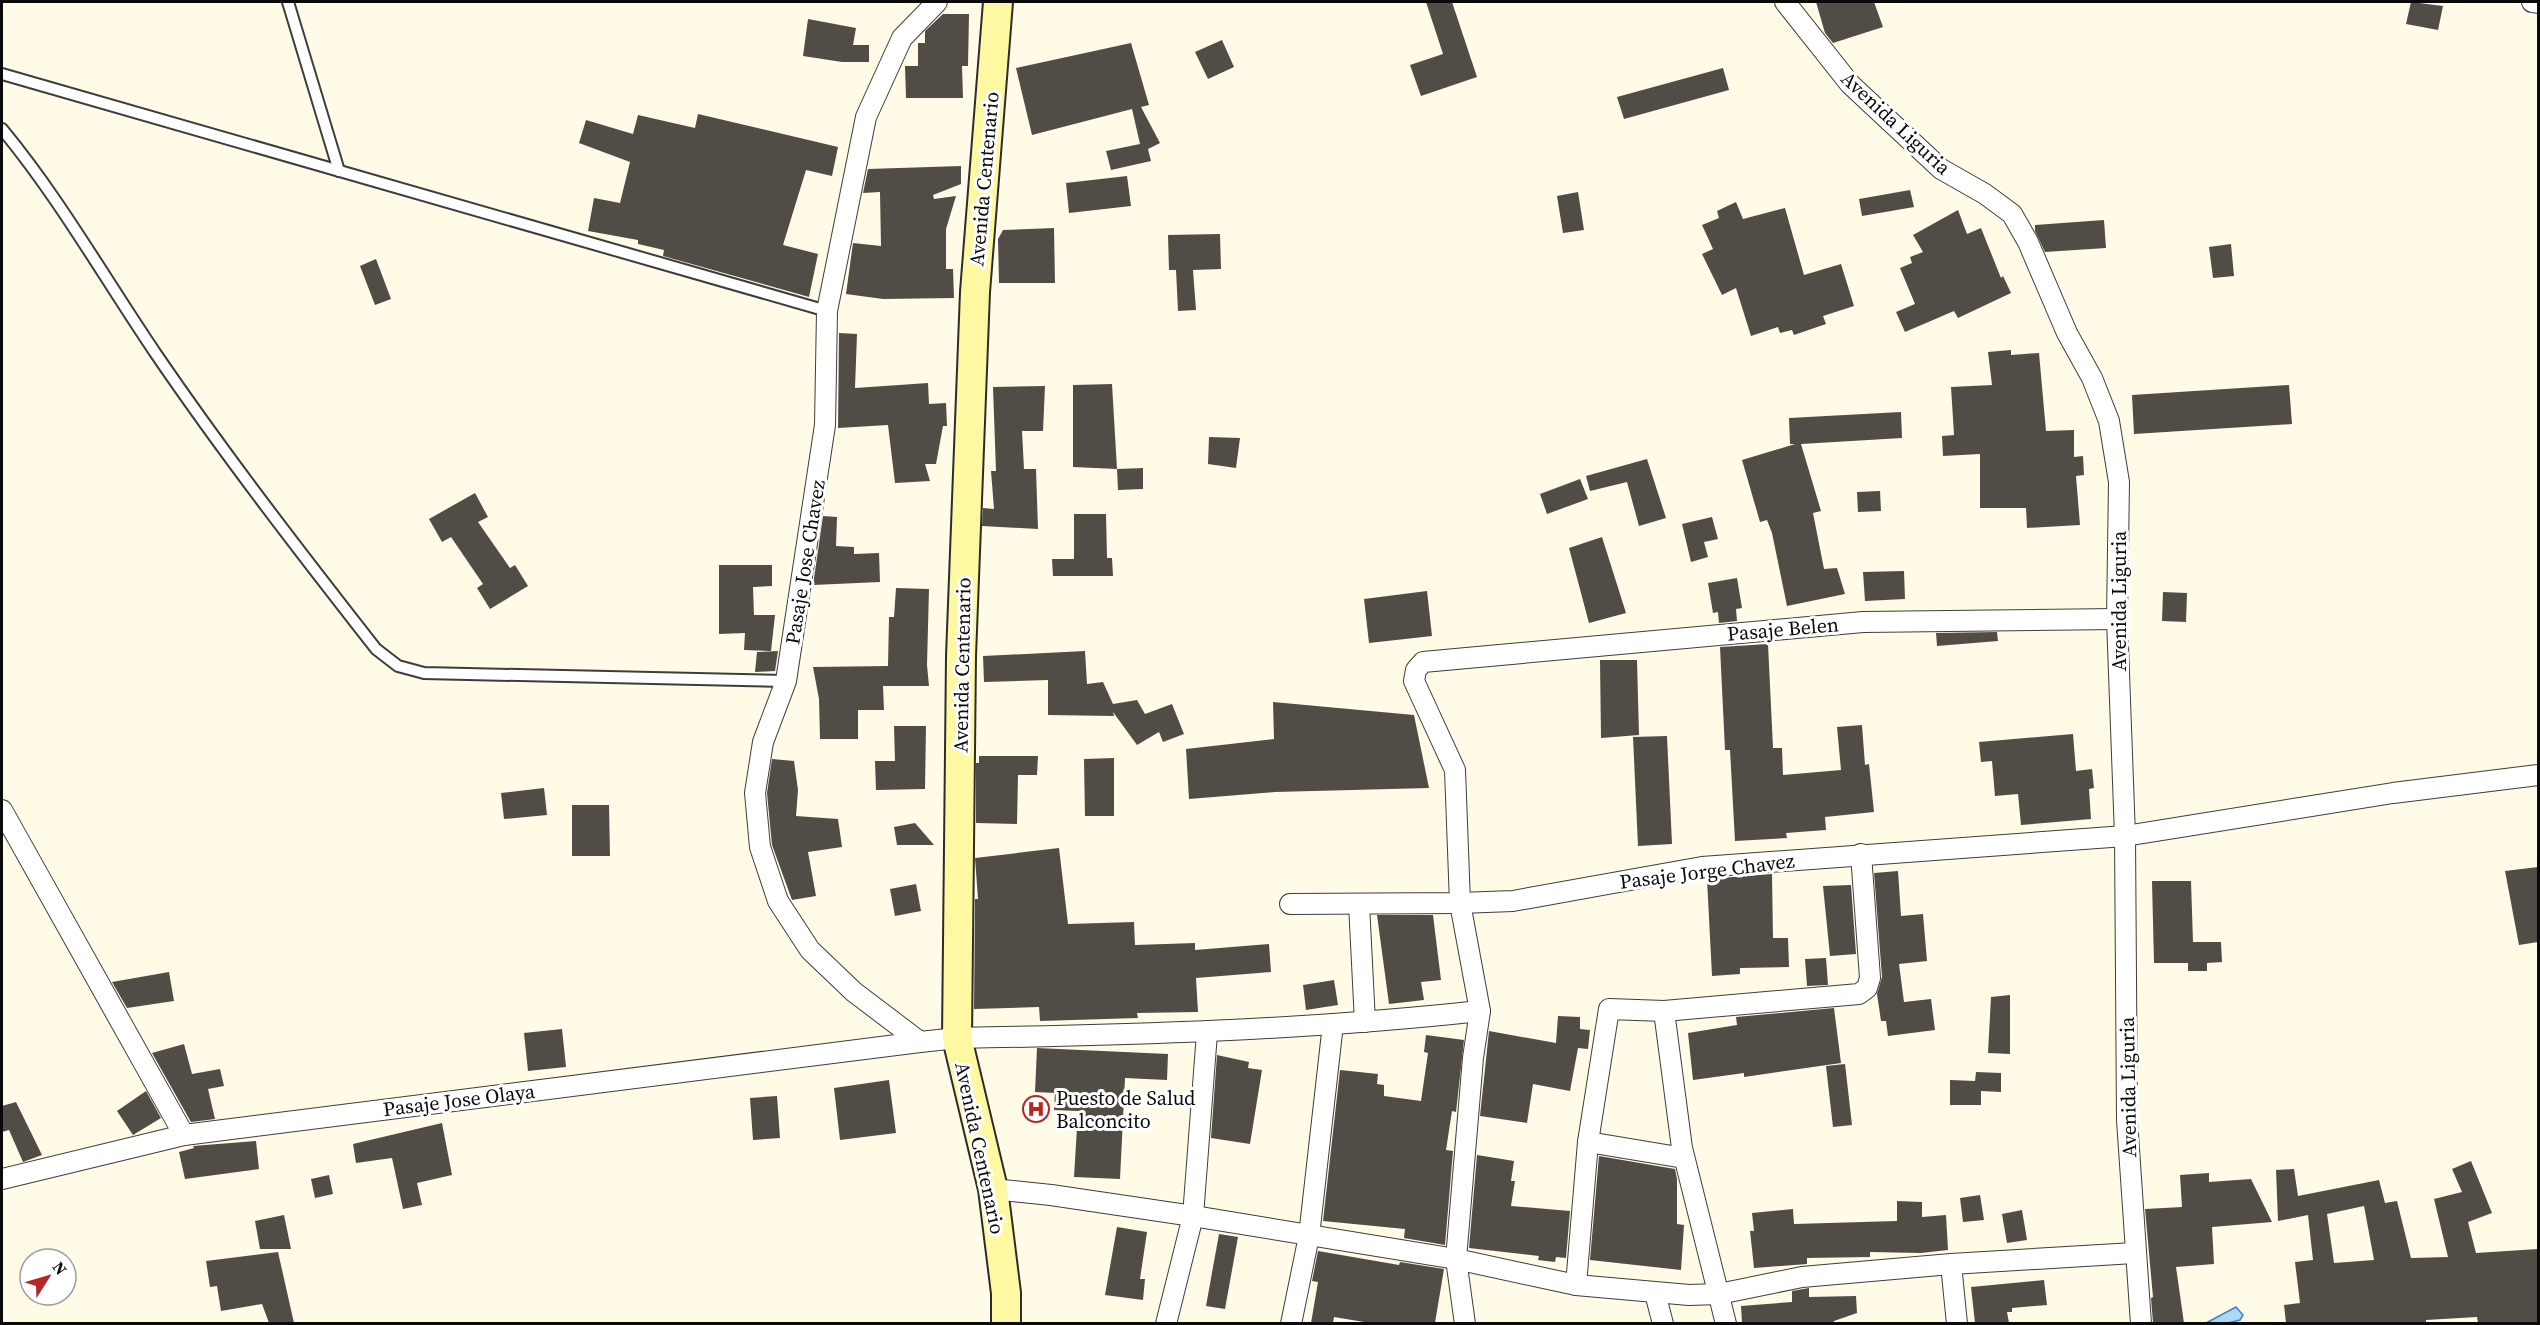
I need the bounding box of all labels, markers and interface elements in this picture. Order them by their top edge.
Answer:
street label: Avenida Liguria [1835,65,1958,182]
street label: Avenida Centenario [962,91,1006,267]
street label: Pasaje Jose Chavez [778,478,832,646]
street label: Avenida Liguria [2105,530,2133,671]
street label: Avenida Centenario [946,577,978,753]
street label: Pasaje Belen [1726,610,1840,648]
street label: Pasaje Jorge Chavez [1618,846,1796,896]
street label: Avenida Liguria [2113,1016,2143,1158]
street label: Avenida Centenario [948,1059,1012,1237]
street label: Pasaje Jose Olaya [381,1077,537,1123]
place label: Puesto de Salud Balconcito [1056,1084,1196,1135]
hospital icon: Puesto de Salud Balconcito [1021,1094,1051,1124]
north arrow [18,1247,78,1307]
text: N [48,1257,72,1280]

